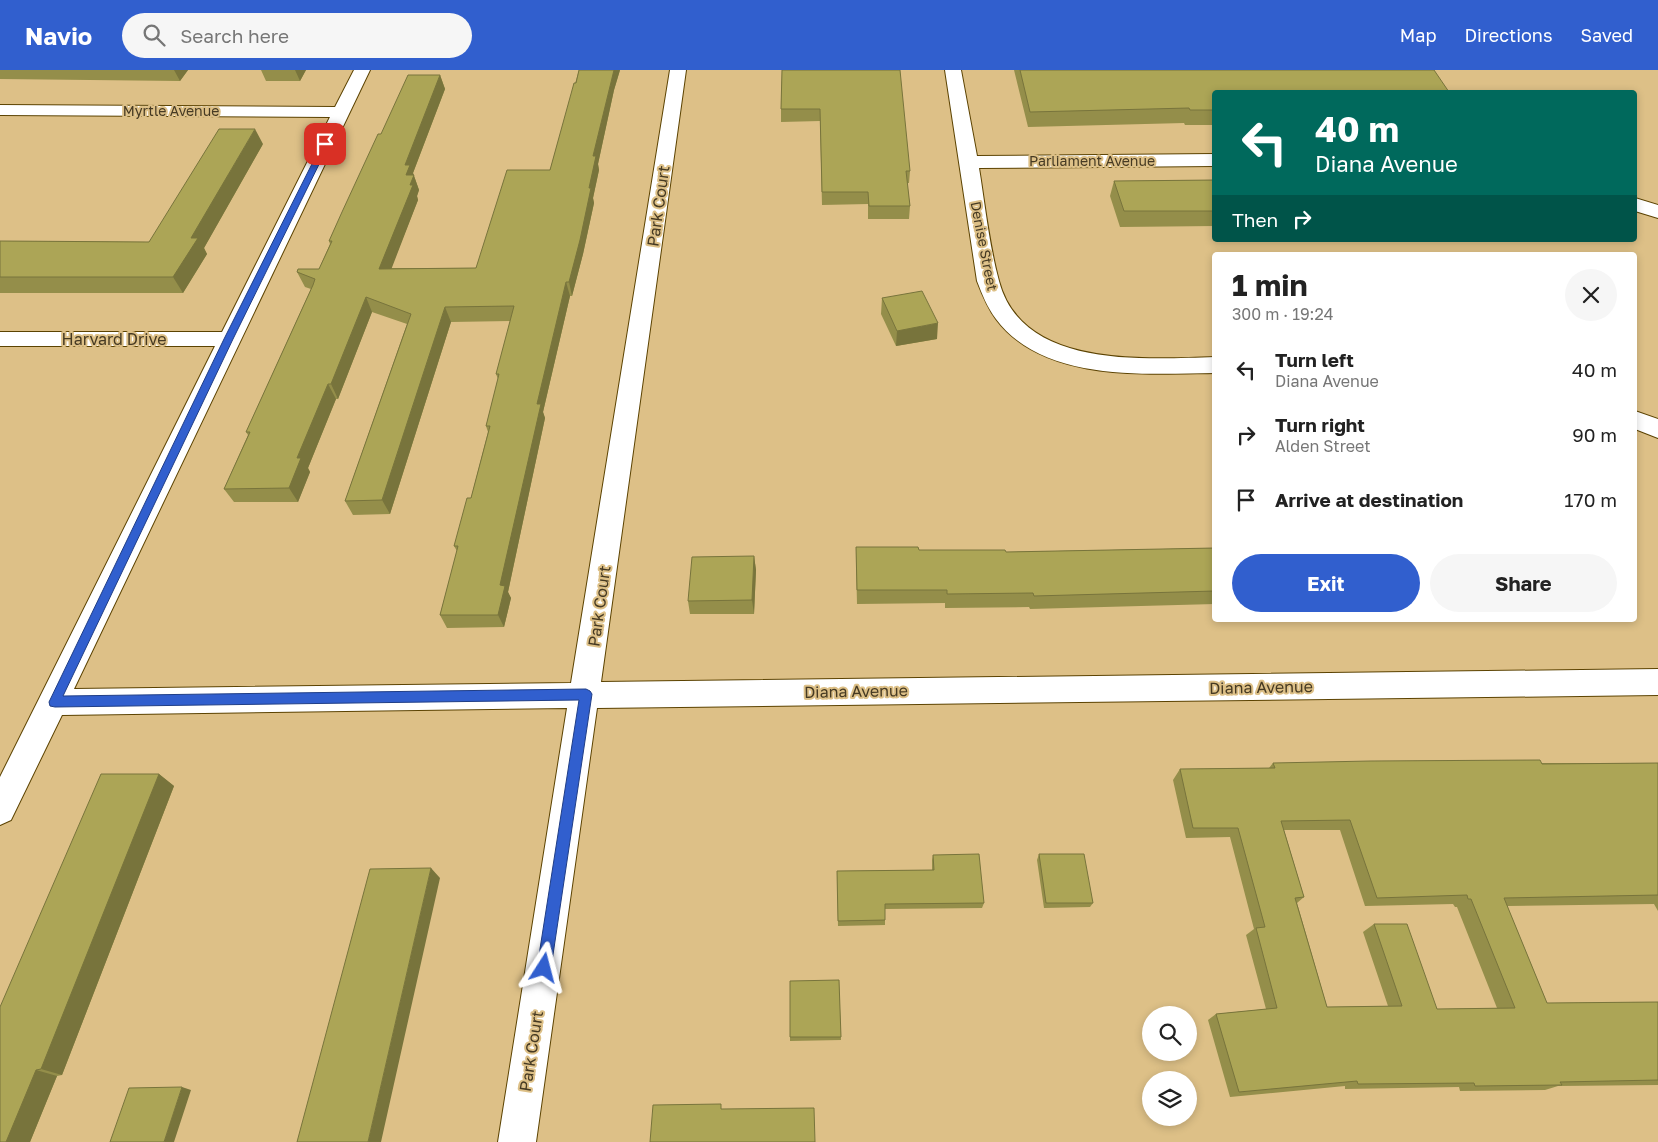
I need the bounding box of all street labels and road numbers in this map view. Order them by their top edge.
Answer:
street label: Myrtle Avenue [123,102,219,119]
street label: Parliament Avenue [1029,152,1155,169]
street label: Park Court [642,164,674,248]
street label: Denise Street [967,200,1001,292]
street label: Harvard Drive [61,329,167,349]
street label: Park Court [583,564,615,648]
street label: Diana Avenue [1209,676,1313,698]
street label: Diana Avenue [804,680,908,702]
street label: Park Court [515,1009,547,1093]

